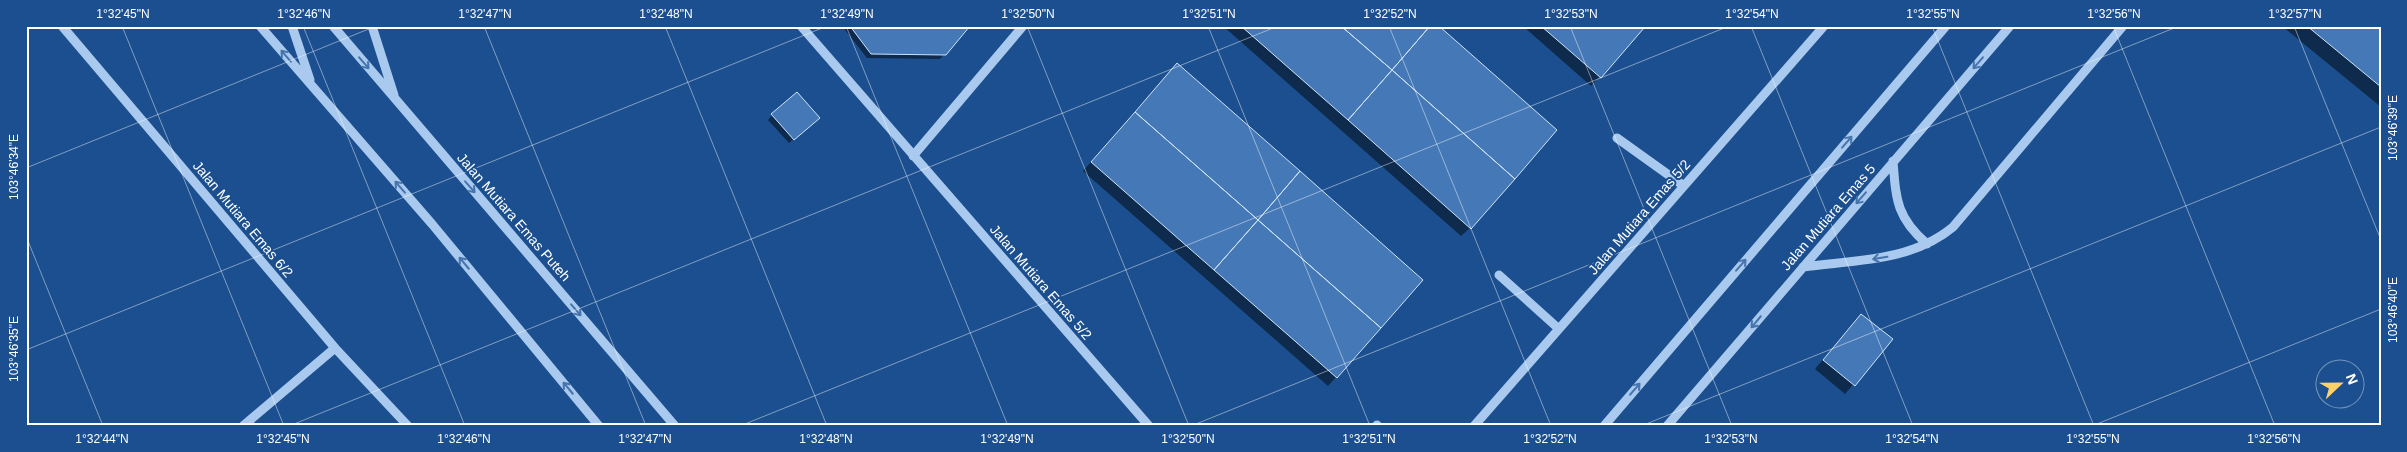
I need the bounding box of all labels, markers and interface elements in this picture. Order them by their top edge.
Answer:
text: 1°32'45"N [96,7,150,21]
text: 1°32'46"N [277,7,331,21]
text: 1°32'47"N [458,7,512,21]
text: 1°32'48"N [639,7,693,21]
text: 1°32'49"N [820,7,874,21]
text: 1°32'50"N [1001,7,1055,21]
text: 1°32'51"N [1182,7,1236,21]
text: 1°32'52"N [1363,7,1417,21]
text: 1°32'53"N [1544,7,1598,21]
text: 1°32'54"N [1725,7,1779,21]
text: 1°32'55"N [1906,7,1960,21]
text: 1°32'56"N [2087,7,2141,21]
text: 1°32'57"N [2268,7,2322,21]
one-way arrow [280,49,292,62]
one-way arrow [1973,56,1984,69]
one-way arrow [359,57,370,70]
text: 103°46'39"E [2386,95,2400,161]
text: 103°46'34"E [7,134,21,200]
one-way arrow [1841,136,1852,149]
street label: Jalan Mutiara Emas Puteh [454,150,574,284]
street label: Jalan Mutiara Emas 5/2 [1585,156,1693,278]
street label: Jalan Mutiara Emas 6/2 [190,158,297,281]
street label: Jalan Mutiara Emas 5 [1778,161,1879,273]
one-way arrow [465,180,476,193]
one-way arrow [395,181,406,194]
one-way arrow [1856,192,1867,205]
street label: Jalan Mutiara Emas 5/2 [987,221,1095,343]
one-way arrow [1873,253,1889,263]
one-way arrow [459,257,470,270]
one-way arrow [1735,259,1747,272]
text: 103°46'40"E [2386,277,2400,343]
one-way arrow [570,303,581,316]
one-way arrow [1750,315,1761,328]
text: 103°46'35"E [7,316,21,382]
north arrow [2314,360,2364,410]
text: N [2343,371,2361,387]
one-way arrow [562,382,573,395]
one-way arrow [1630,382,1641,395]
text: 1°32'44"N [75,432,129,446]
text: 1°32'45"N [256,432,310,446]
text: 1°32'46"N [437,432,491,446]
text: 1°32'47"N [618,432,672,446]
text: 1°32'48"N [799,432,853,446]
text: 1°32'49"N [980,432,1034,446]
text: 1°32'50"N [1161,432,1215,446]
text: 1°32'51"N [1342,432,1396,446]
text: 1°32'52"N [1523,432,1577,446]
text: 1°32'53"N [1704,432,1758,446]
text: 1°32'54"N [1885,432,1939,446]
text: 1°32'55"N [2066,432,2120,446]
text: 1°32'56"N [2247,432,2301,446]

